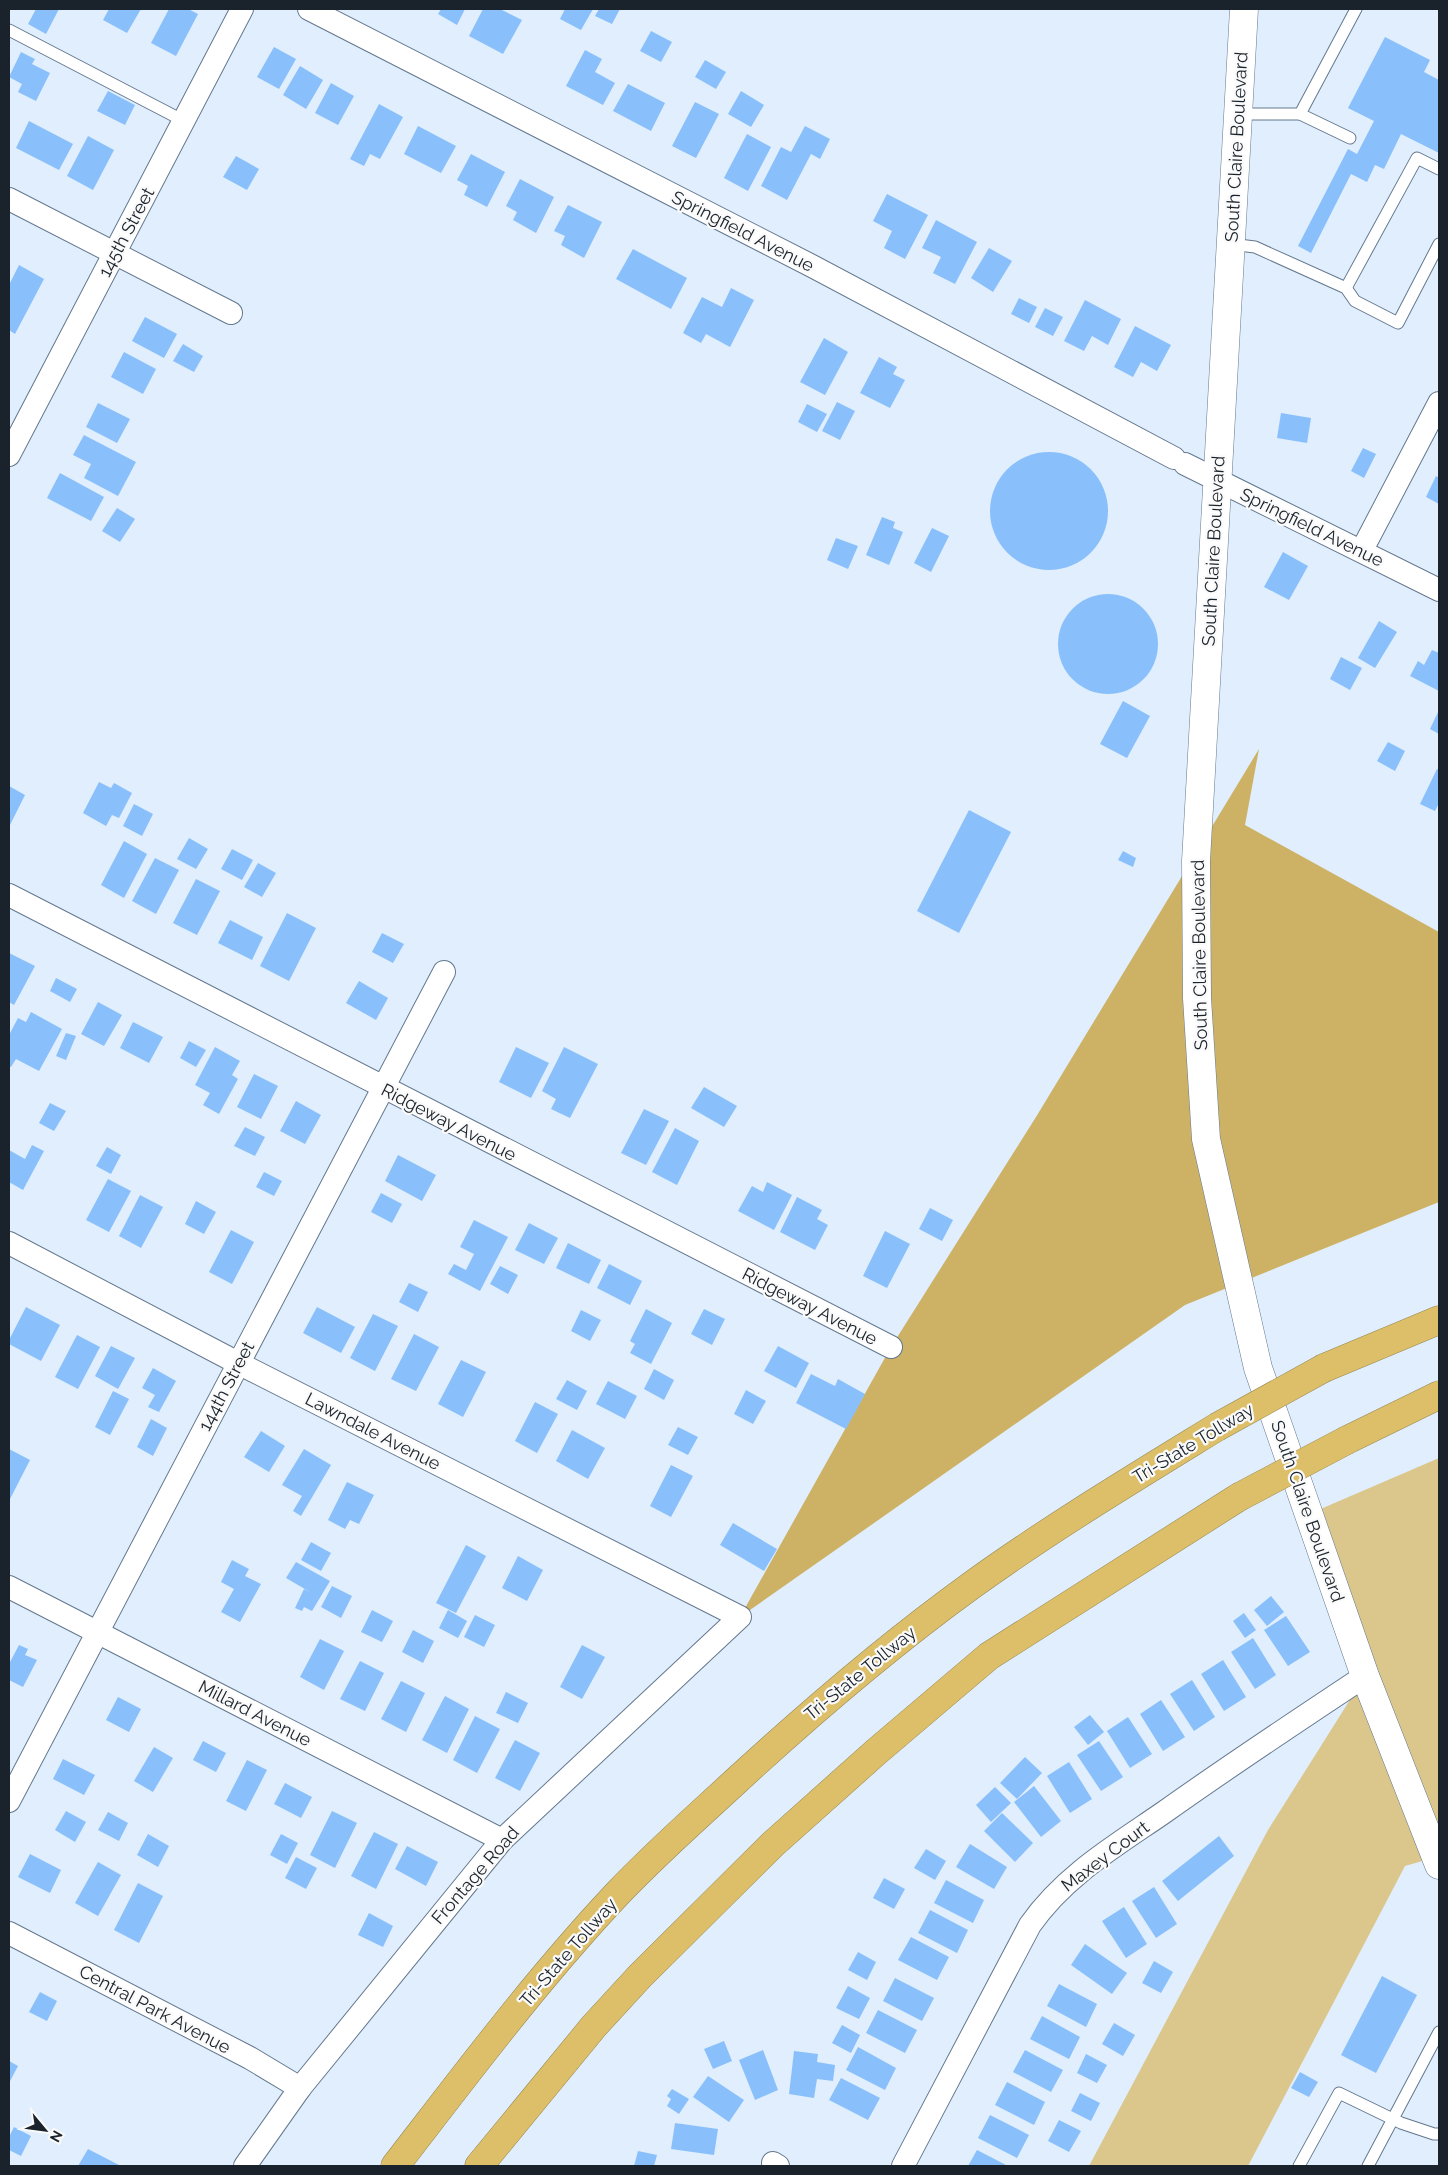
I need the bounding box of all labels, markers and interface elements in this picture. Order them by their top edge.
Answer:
street label: South Claire Boulevard [1221,51,1251,243]
street label: 145th Street [94,184,158,280]
street label: Springfield Avenue [668,186,818,276]
street label: South Claire Boulevard [1198,455,1228,647]
street label: Springfield Avenue [1237,483,1387,571]
street label: South Claire Boulevard [1187,860,1211,1050]
street label: Ridgeway Avenue [378,1079,520,1165]
street label: Ridgeway Avenue [739,1263,881,1349]
street label: 144th Street [194,1338,258,1434]
street label: Lawndale Avenue [302,1388,444,1474]
street label: Tri-State Tollway [1129,1399,1257,1487]
street label: South Claire Boulevard [1267,1417,1349,1605]
street label: Tri-State Tollway [800,1622,920,1724]
street label: Millard Avenue [195,1676,315,1751]
street label: Maxey Court [1057,1816,1153,1896]
street label: Frontage Road [427,1822,523,1928]
street label: Tri-State Tollway [515,1893,621,2011]
street label: Central Park Avenue [76,1960,235,2058]
north arrow [20,2105,70,2155]
text: N [47,2128,66,2145]

